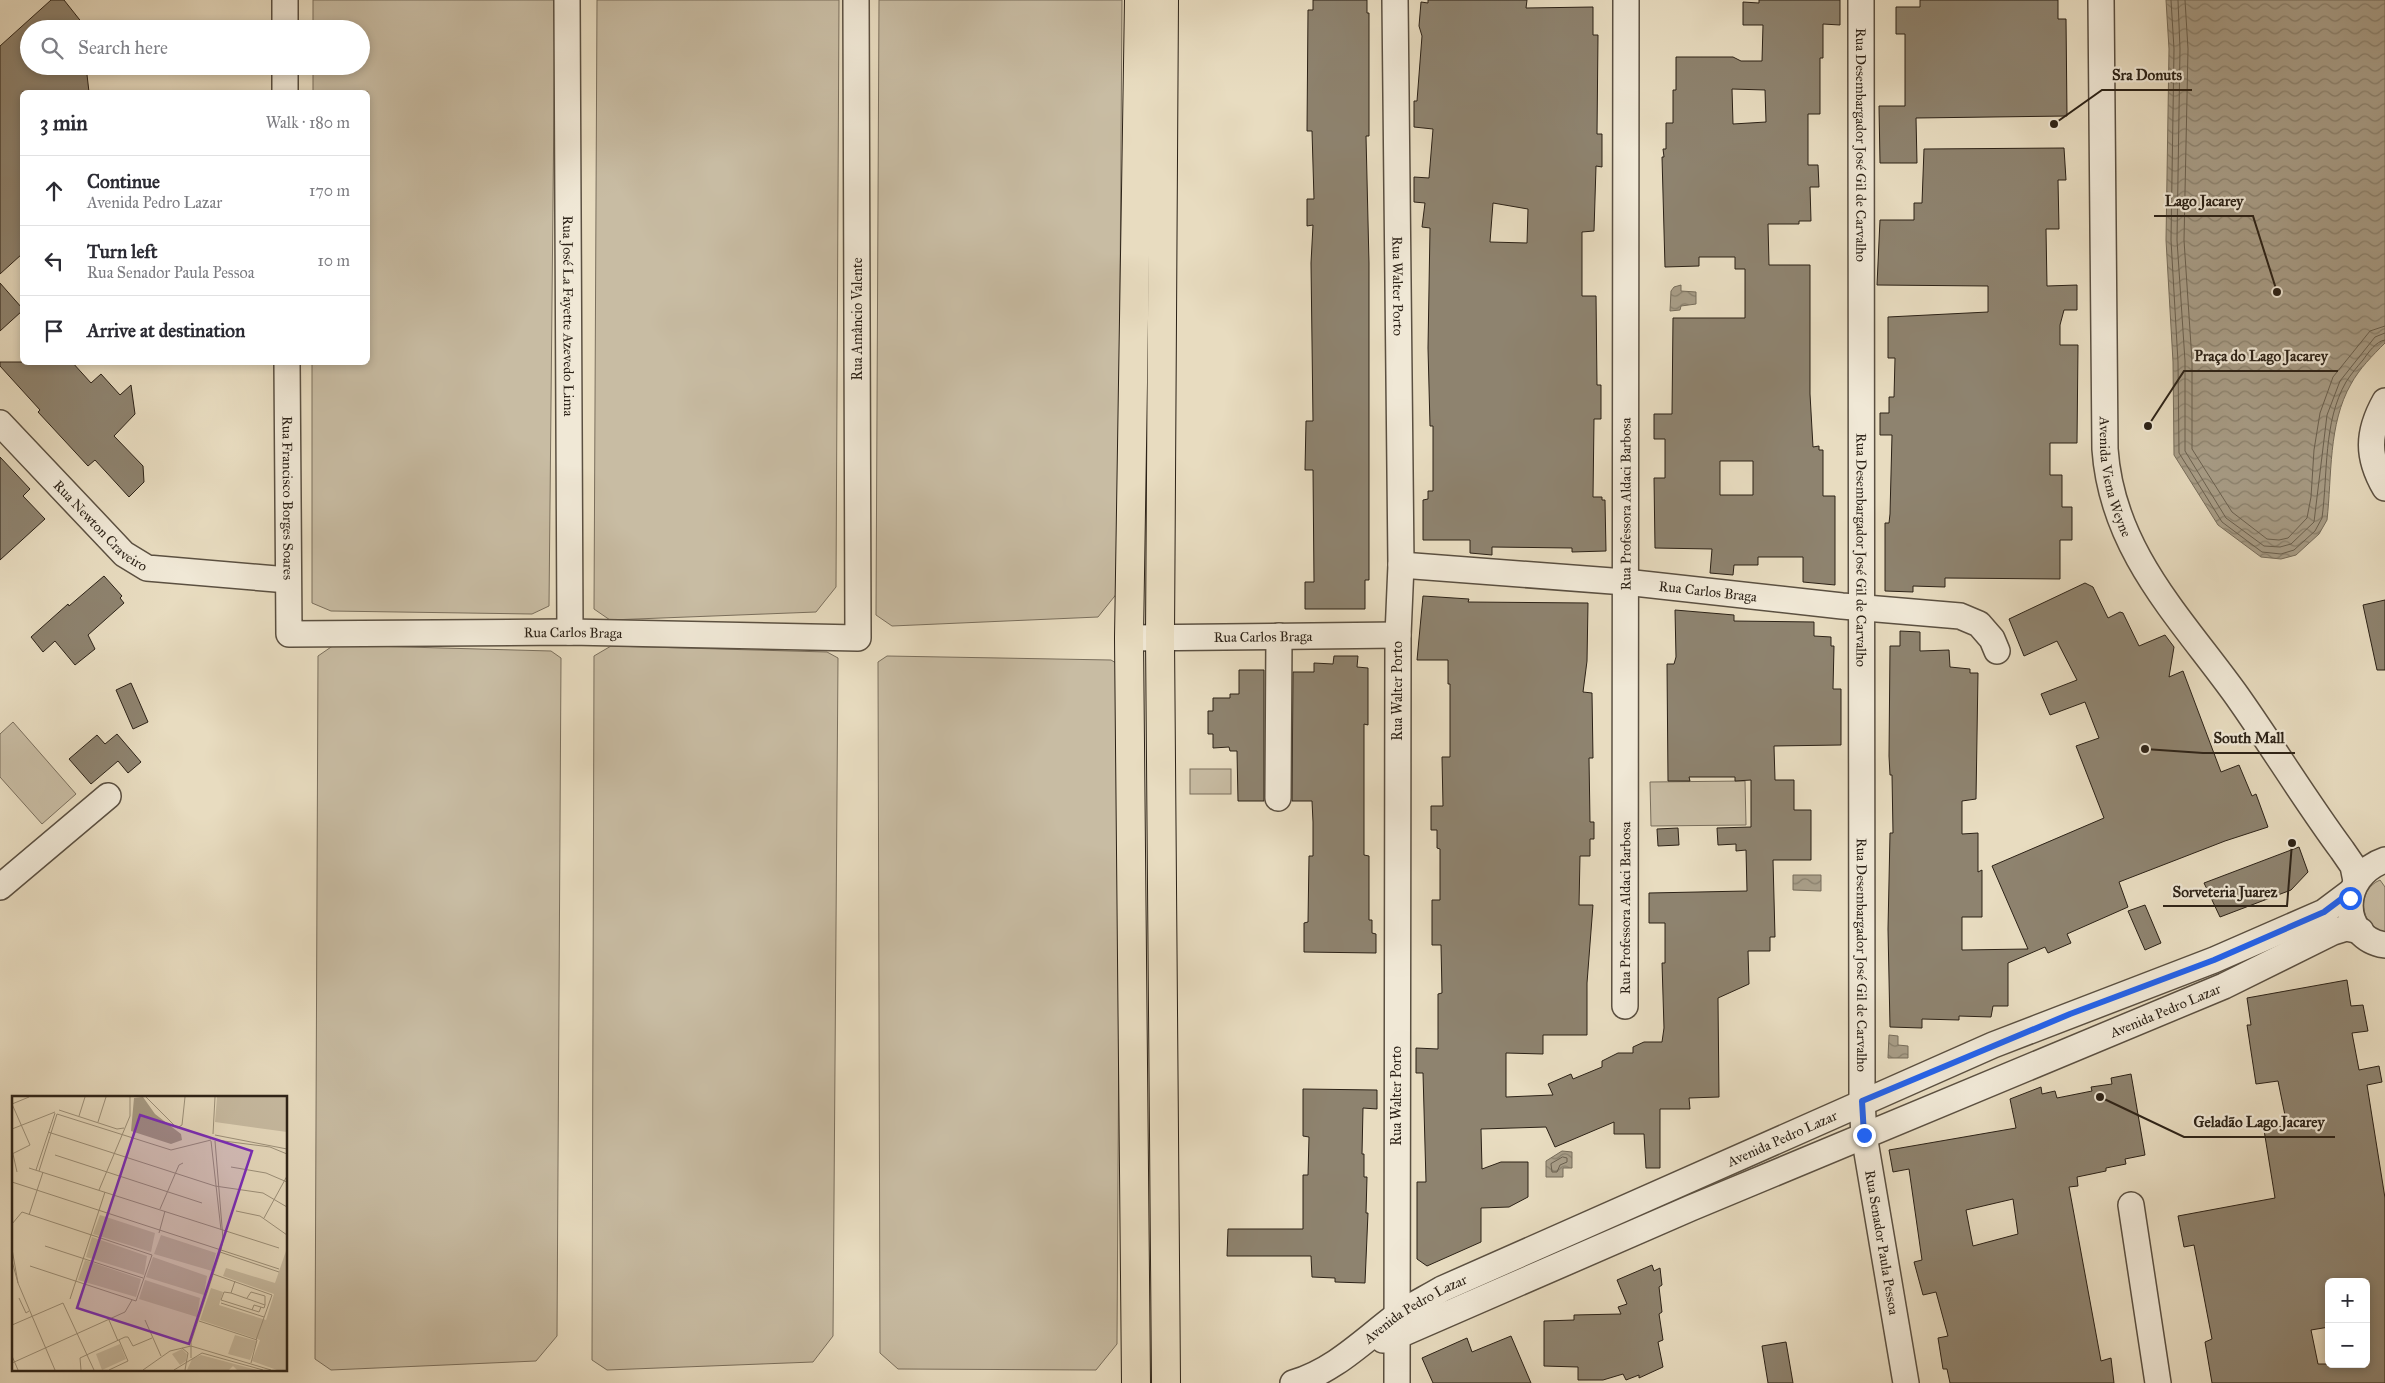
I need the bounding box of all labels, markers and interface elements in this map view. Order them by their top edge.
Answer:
search box [20,20,370,75]
street label: Rua Desembargador José Gil de Carvalho [1852,28,1870,262]
icon: search [38,34,66,62]
text: Search here [78,36,168,59]
callout: Sra Donuts [2102,60,2192,90]
text: Sra Donuts [2112,66,2183,84]
text: 3 min [40,110,88,136]
text: Walk · 180 m [266,113,350,132]
text: Continue [87,170,160,193]
icon: ahead [40,177,68,205]
text: 170 m [309,181,350,200]
callout: Lago Jacarey [2154,186,2253,216]
text: Lago Jacarey [2165,192,2244,211]
text: Avenida Pedro Lazar [87,193,222,212]
street label: Rua José La Fayette Azevedo Lima [559,216,577,416]
street label: Rua Walter Porto [1389,236,1407,336]
text: Turn left [87,240,157,263]
icon: left [40,247,68,275]
text: 10 m [318,251,350,270]
street label: Rua Amâncio Valente [849,257,866,381]
text: Rua Senador Paula Pessoa [87,263,254,282]
icon: arrive [40,317,68,345]
text: Arrive at destination [87,319,245,342]
callout: Praça do Lago Jacarey [2184,341,2338,371]
text: Praça do Lago Jacarey [2194,347,2329,366]
street label: Avenida Viena Weyne [2096,415,2135,540]
street label: Rua Francisco Borges Soares [279,416,297,580]
street label: Rua Professora Aldaci Barbosa [1617,418,1634,590]
street label: Rua Desembargador José Gil de Carvalho [1852,433,1870,667]
street label: Rua Newton Craveiro [50,476,151,575]
street label: Rua Carlos Braga [1658,577,1758,605]
street label: Rua Carlos Braga [524,623,623,642]
street label: Rua Carlos Braga [1214,627,1312,646]
street label: Rua Walter Porto [1389,641,1406,741]
callout: South Mall [2203,723,2295,753]
text: South Mall [2213,729,2285,747]
street label: Rua Professora Aldaci Barbosa [1617,822,1634,994]
street label: Rua Desembargador José Gil de Carvalho [1852,838,1870,1072]
callout: Sorveteria Juarez [2163,876,2287,906]
text: Sorveteria Juarez [2173,883,2278,902]
route start [2339,887,2362,910]
street label: Avenida Pedro Lazar [2106,980,2224,1041]
street label: Rua Walter Porto [1388,1046,1405,1146]
inset map [12,1096,288,1370]
street label: Avenida Pedro Lazar [1724,1106,1840,1171]
callout: Geladão Lago Jacarey [2184,1107,2335,1137]
text: Geladão Lago Jacarey [2193,1113,2326,1132]
route end [1853,1124,1876,1147]
street label: Rua Senador Paula Pessoa [1862,1169,1903,1316]
street label: Avenida Pedro Lazar [1359,1270,1470,1348]
map controls [2325,1278,2370,1368]
button: + [2325,1278,2370,1323]
button: − [2325,1323,2370,1368]

